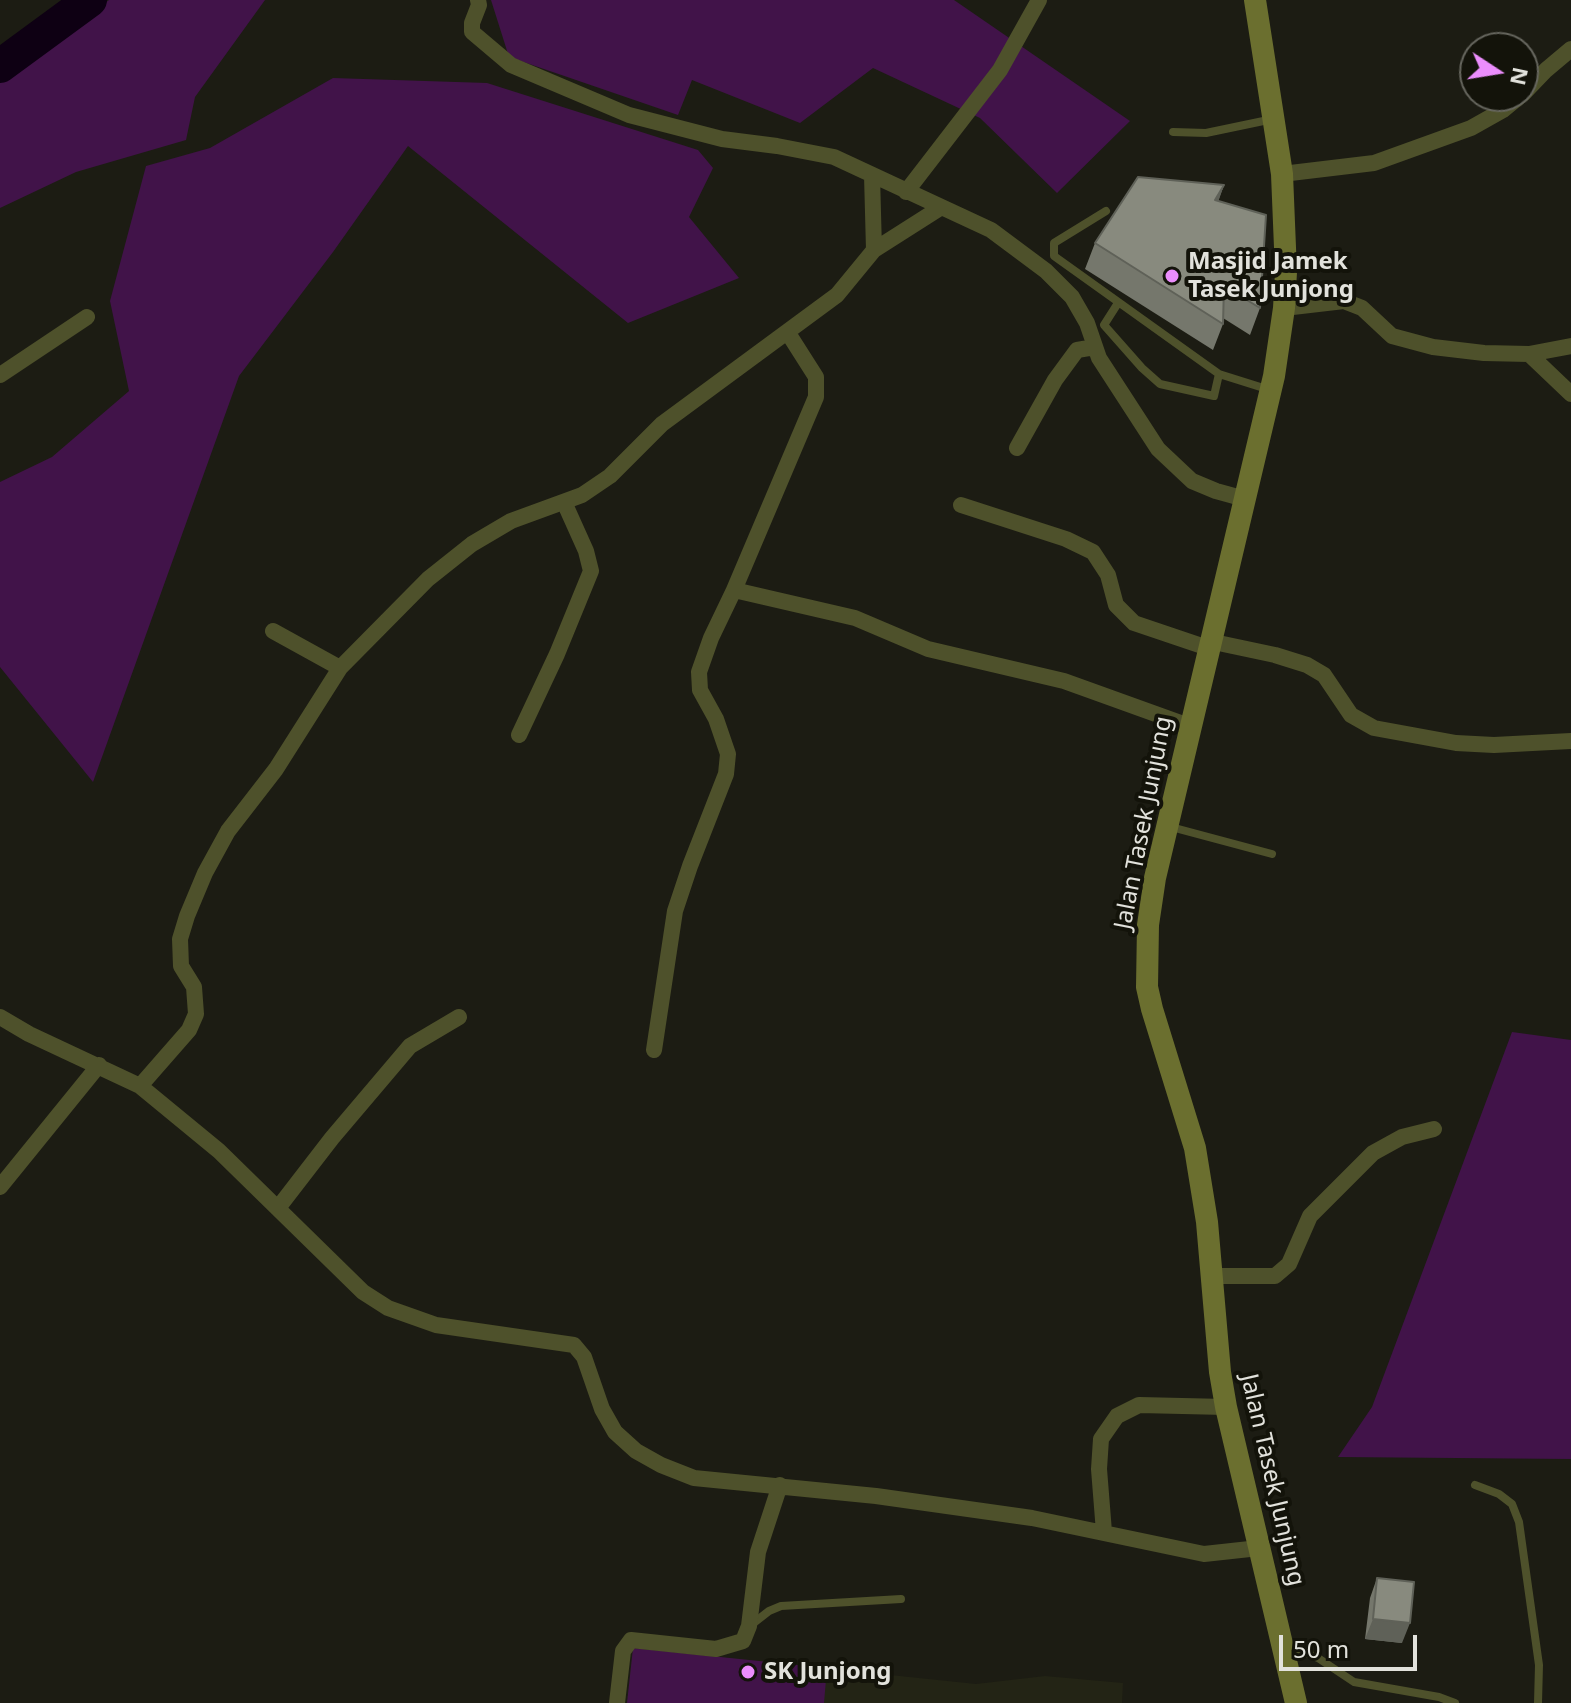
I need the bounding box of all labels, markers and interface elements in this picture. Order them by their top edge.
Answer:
north arrow [1459,32,1539,112]
text: N [1504,65,1537,88]
place label: Masjid Jamek Tasek Junjong [1188,248,1354,304]
marker: Masjid Jamek Tasek Junjong [1163,267,1181,285]
street label: Jalan Tasek Junjung [1109,714,1179,932]
street label: Jalan Tasek Junjung [1234,1371,1310,1589]
scale bar [1283,1619,1421,1669]
text: 50 m [1293,1632,1349,1665]
place label: SK Junjong [764,1658,891,1686]
marker: SK Junjong [739,1663,757,1681]

